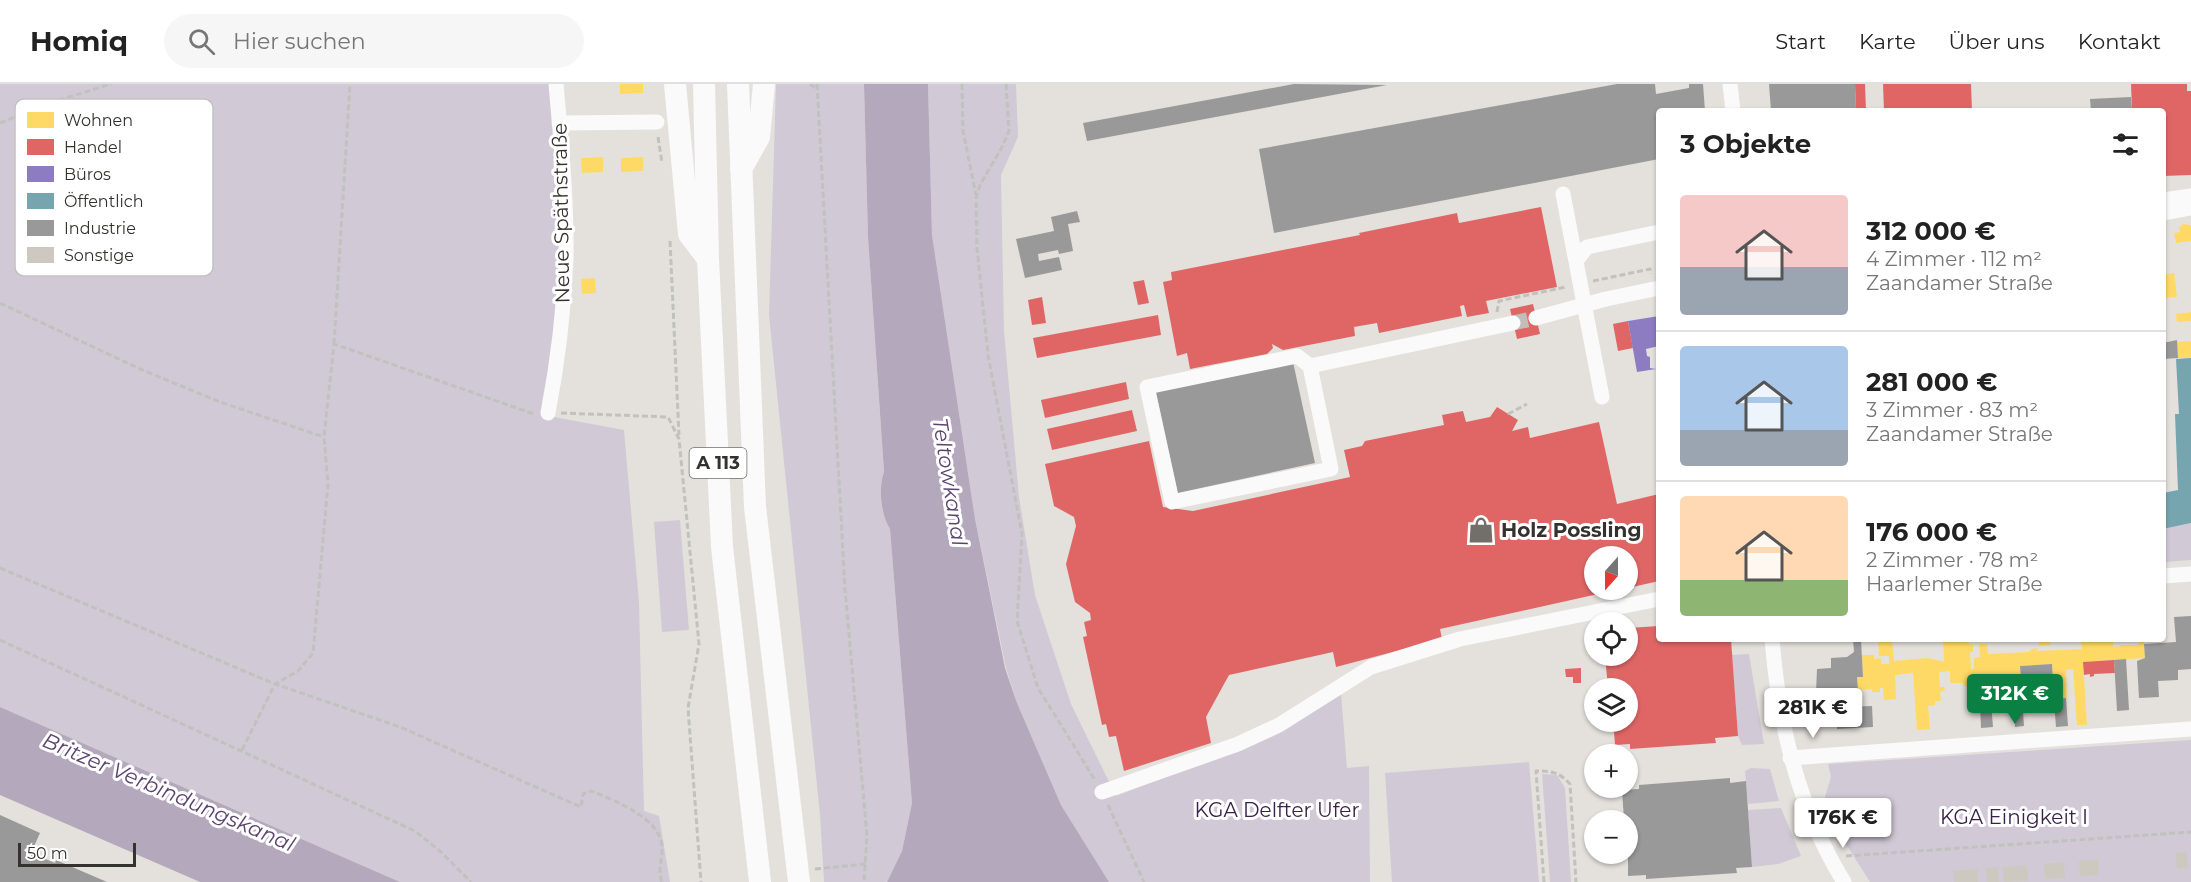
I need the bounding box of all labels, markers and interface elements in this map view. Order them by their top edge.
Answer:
search box [164,14,584,68]
text: Homiq [30,24,128,58]
icon: search [185,25,218,58]
text: Hier suchen [233,28,366,55]
text: Start [1775,29,1826,54]
text: Karte [1859,29,1916,54]
text: Über uns [1949,29,2045,54]
text: Kontakt [2078,29,2161,54]
legend [15,99,213,276]
text: Wohnen [64,111,133,130]
street label: Neue Späthstraße [547,122,575,304]
text: 3 Objekte [1680,128,1811,160]
icon: filters [2109,128,2142,161]
text: Handel [64,138,122,157]
text: Büros [64,165,111,184]
text: Öffentlich [64,191,143,211]
text: 312 000 € [1866,215,1996,247]
text: Industrie [64,219,136,238]
icon: home [1728,219,1800,291]
text: Sonstige [64,246,134,265]
text: 4 Zimmer · 112 m² [1866,247,2042,271]
text: Zaandamer Straße [1866,271,2053,295]
text: 281 000 € [1866,366,1997,398]
icon: home [1728,370,1800,442]
text: 3 Zimmer · 83 m² [1866,398,2038,422]
water label: Teltowkanal [928,416,972,548]
text: Zaandamer Straße [1866,422,2053,446]
road number: A 113 [690,448,746,478]
shop icon: Holz Possling [1466,515,1496,545]
text: 176 000 € [1866,516,1997,548]
place label: Holz Possling [1501,518,1642,542]
icon: home [1728,520,1800,592]
north arrow [1584,546,1638,600]
map controls [1584,546,1638,864]
text: 2 Zimmer · 78 m² [1866,548,2038,572]
text: Haarlemer Straße [1866,572,2043,596]
button: locate [1584,612,1638,666]
pin: 312K € [1966,674,2064,725]
button: layers [1584,678,1638,732]
text: 312K € [1981,681,2049,705]
pin: 281K € [1764,688,1862,739]
text: 281K € [1778,695,1848,719]
water label: Britzer Verbindungskanal [39,727,299,857]
button: + [1584,744,1638,798]
park label: KGA Delfter Ufer [1195,798,1359,822]
pin: 176K € [1794,798,1892,849]
text: 176K € [1808,805,1878,829]
park label: KGA Einigkeit I [1940,805,2088,829]
button: − [1584,810,1638,864]
scale bar [18,840,136,868]
text: 50 m [27,844,68,863]

